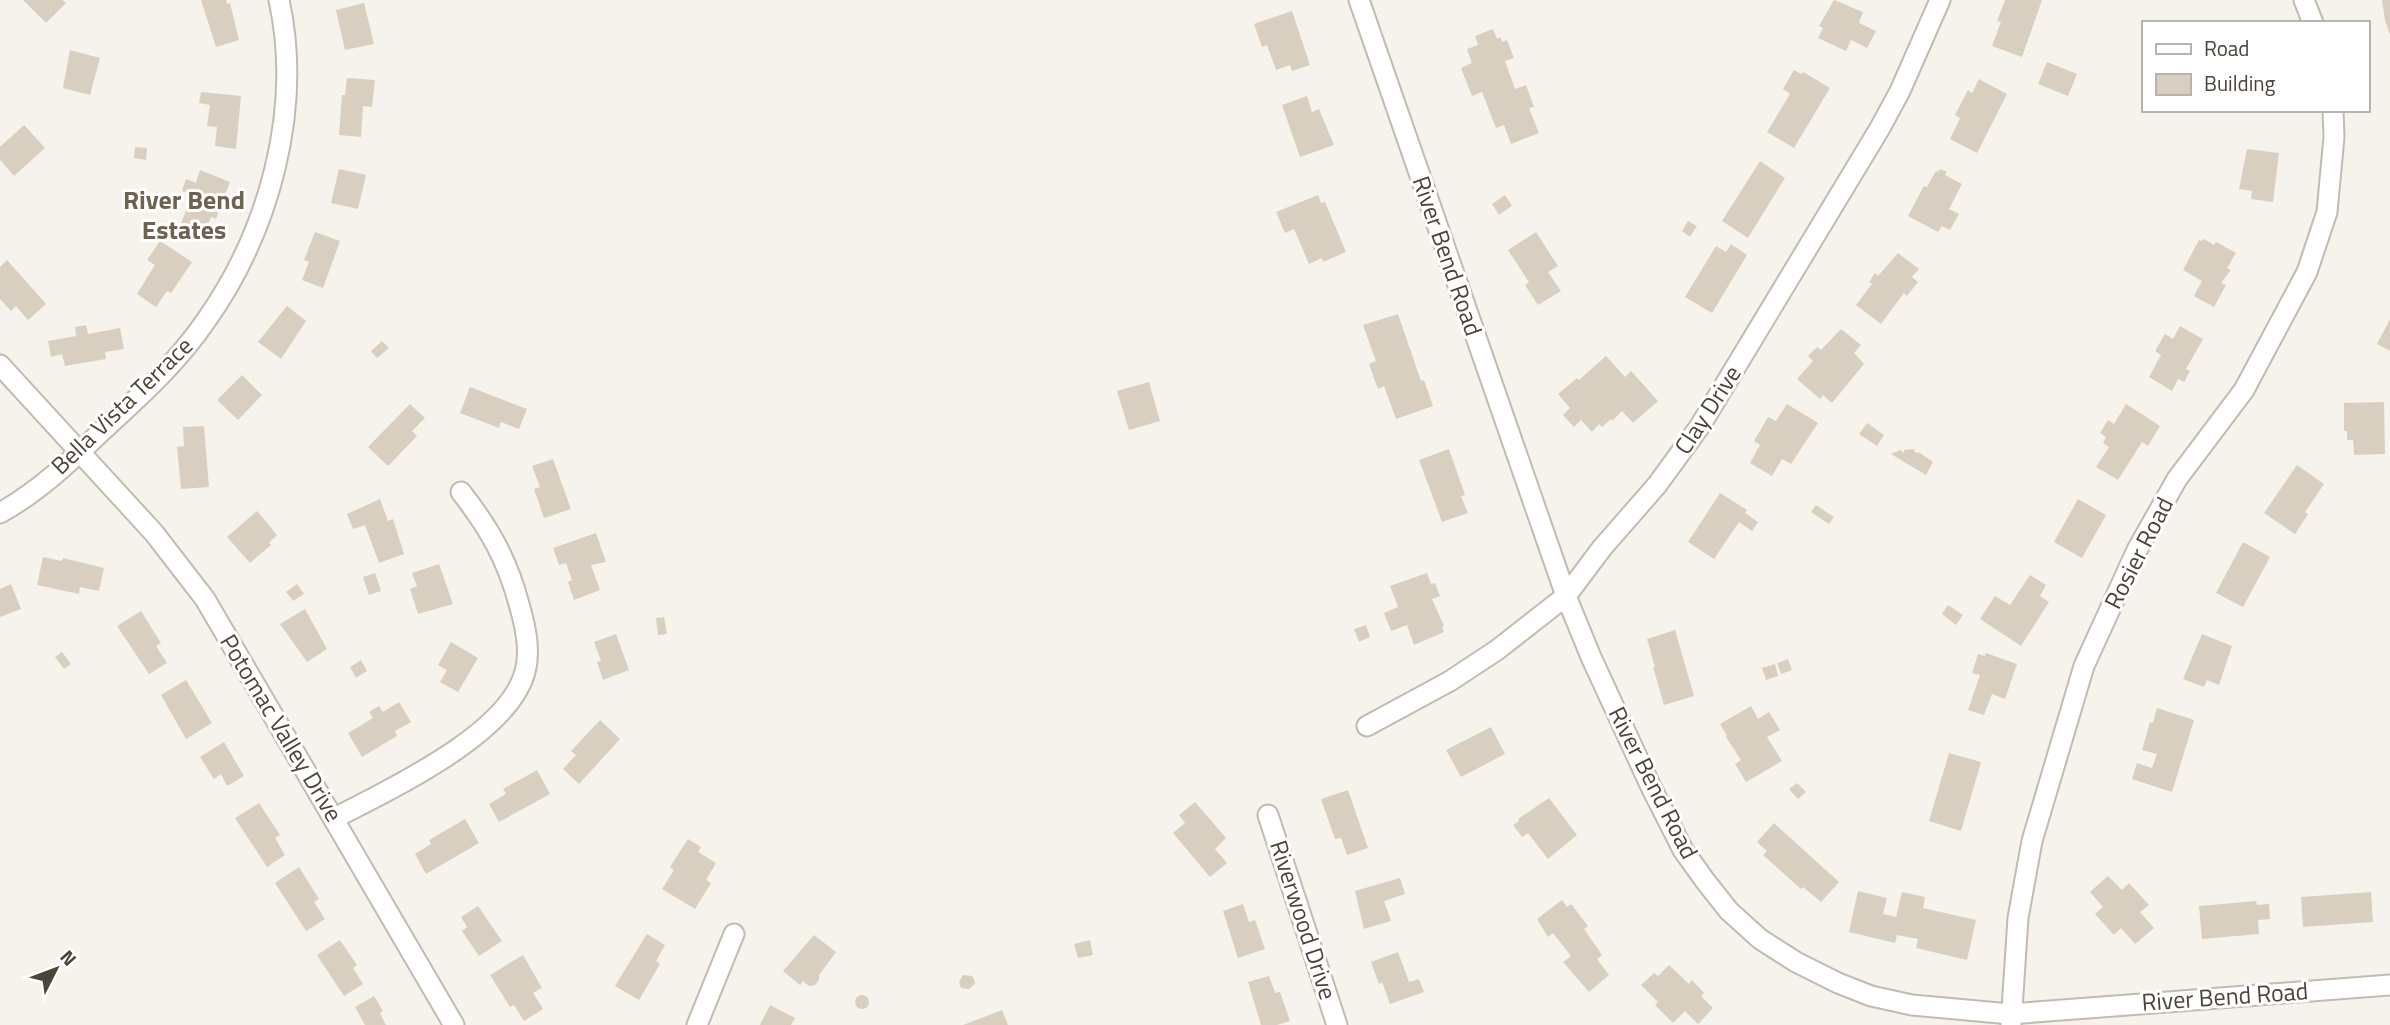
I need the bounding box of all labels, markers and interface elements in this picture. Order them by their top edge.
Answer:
legend [2142,21,2369,112]
text: Road [2204,32,2249,64]
text: Building [2204,67,2276,99]
street label: River Bend Road [1404,171,1492,340]
district label: River Bend Estates [123,180,245,249]
street label: Bella Vista Terrace [42,328,200,483]
street label: Clay Drive [1665,358,1749,461]
street label: Rosier Road [2095,490,2182,615]
street label: Potomac Valley Drive [211,627,352,828]
street label: River Bend Road [1600,700,1708,865]
street label: Riverwood Drive [1261,835,1347,1004]
north arrow [21,934,91,1004]
text: N [54,943,84,972]
street label: River Bend Road [2140,972,2309,1020]

